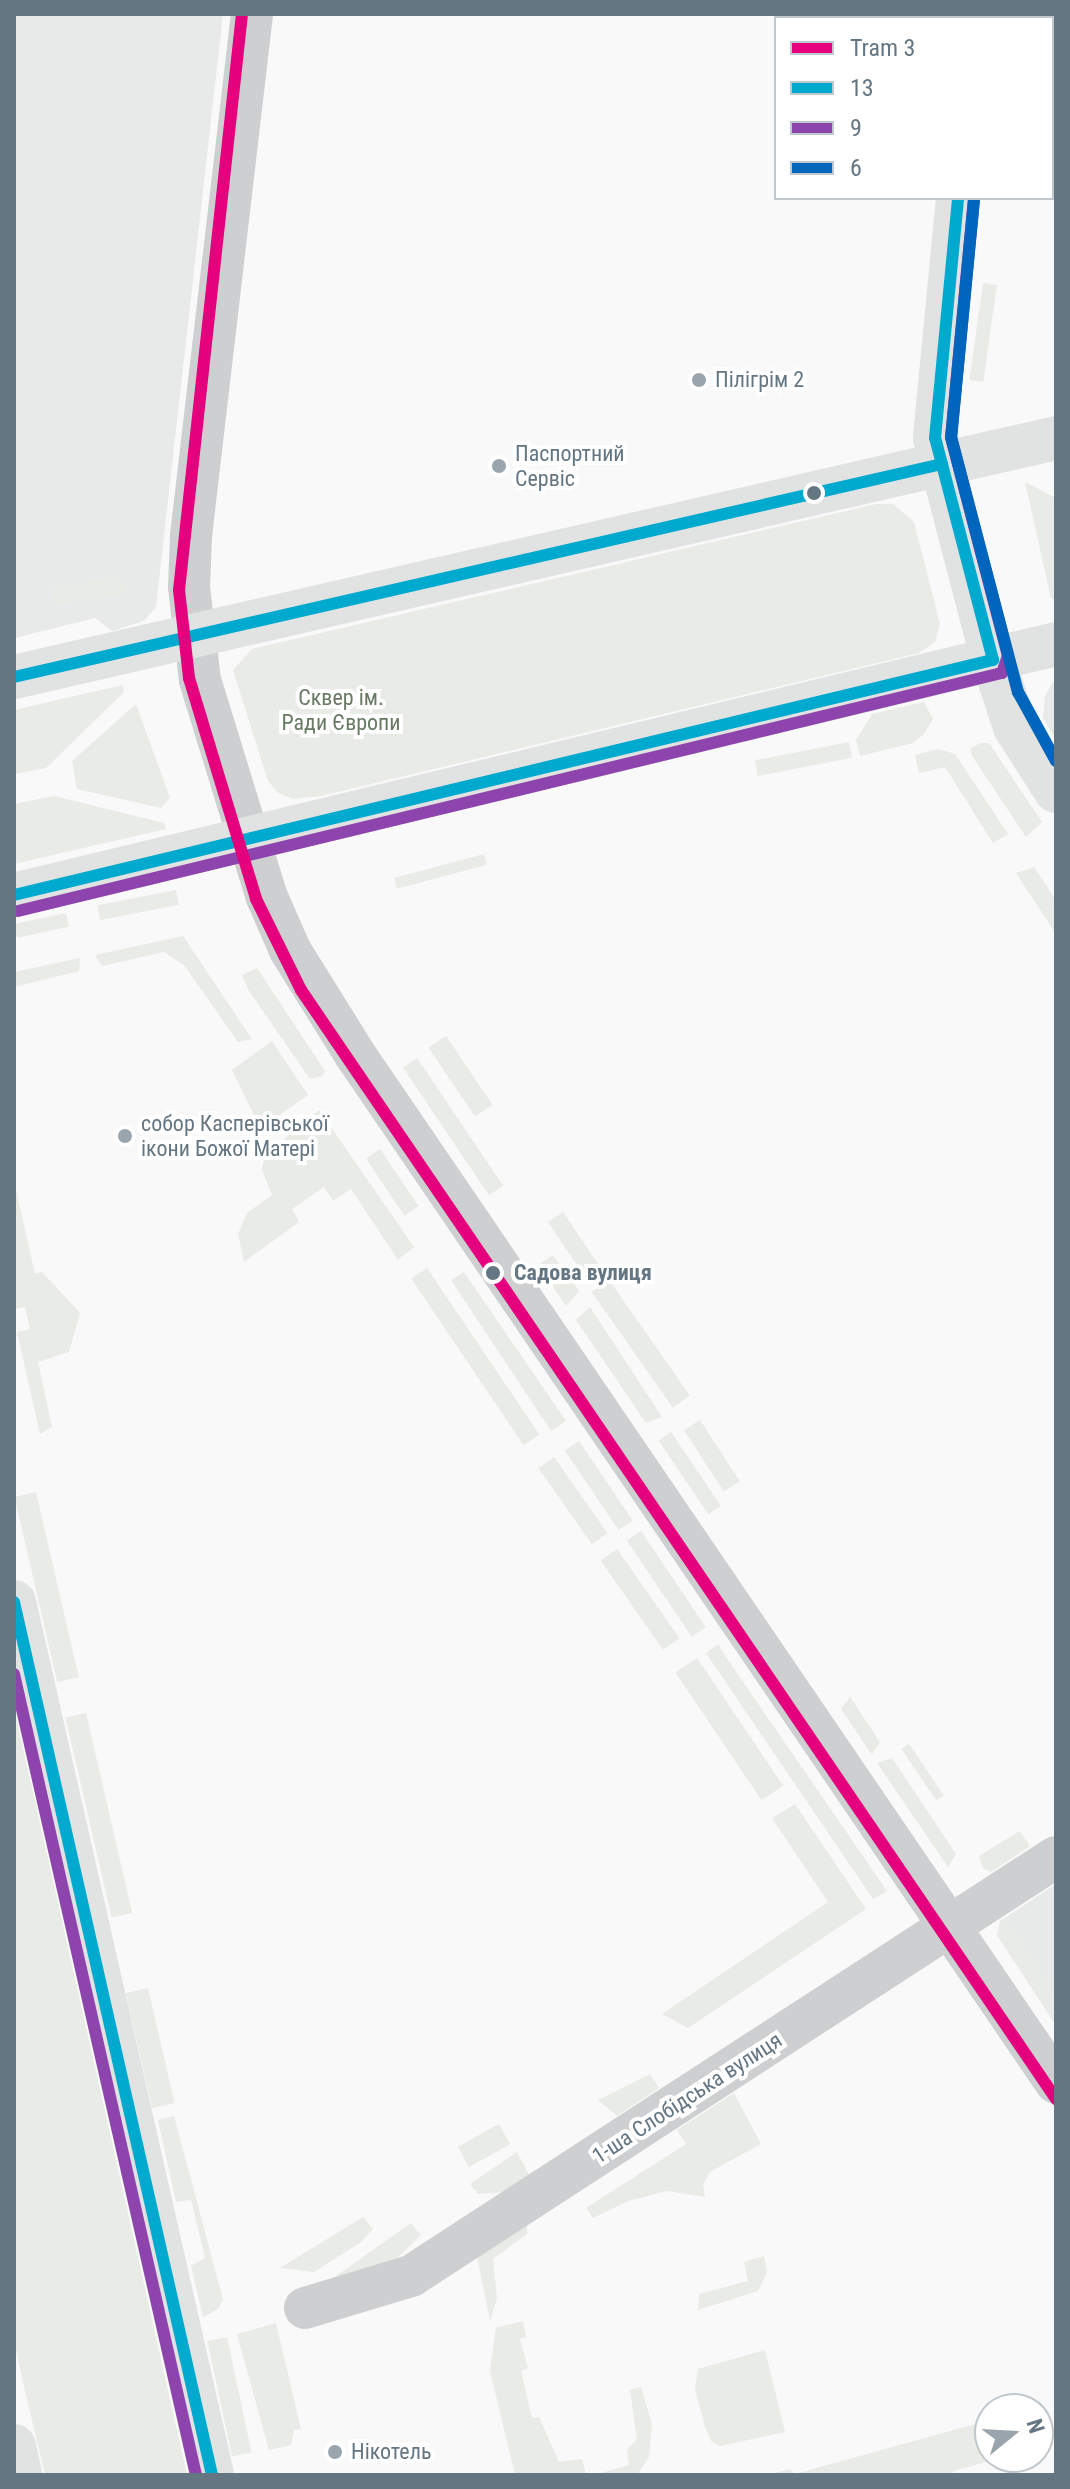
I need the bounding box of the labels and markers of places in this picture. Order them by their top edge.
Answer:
place label: Пілігрім 2 [715,367,804,393]
marker: Пілігрім 2 [690,371,708,389]
place label: Паспортний Сервіс [515,440,625,492]
marker: Паспортний Сервіс [490,457,508,475]
unlabelled marker [806,485,822,501]
place label: собор Касперівської ікони Божої Матері [141,1110,329,1162]
marker: собор Касперівської ікони Божої Матері [116,1127,134,1145]
marker: Садова вулиця [479,1259,507,1287]
place label: Садова вулиця [514,1260,652,1286]
place label: Нікотель [351,2439,431,2465]
marker: Нікотель [326,2443,344,2461]

